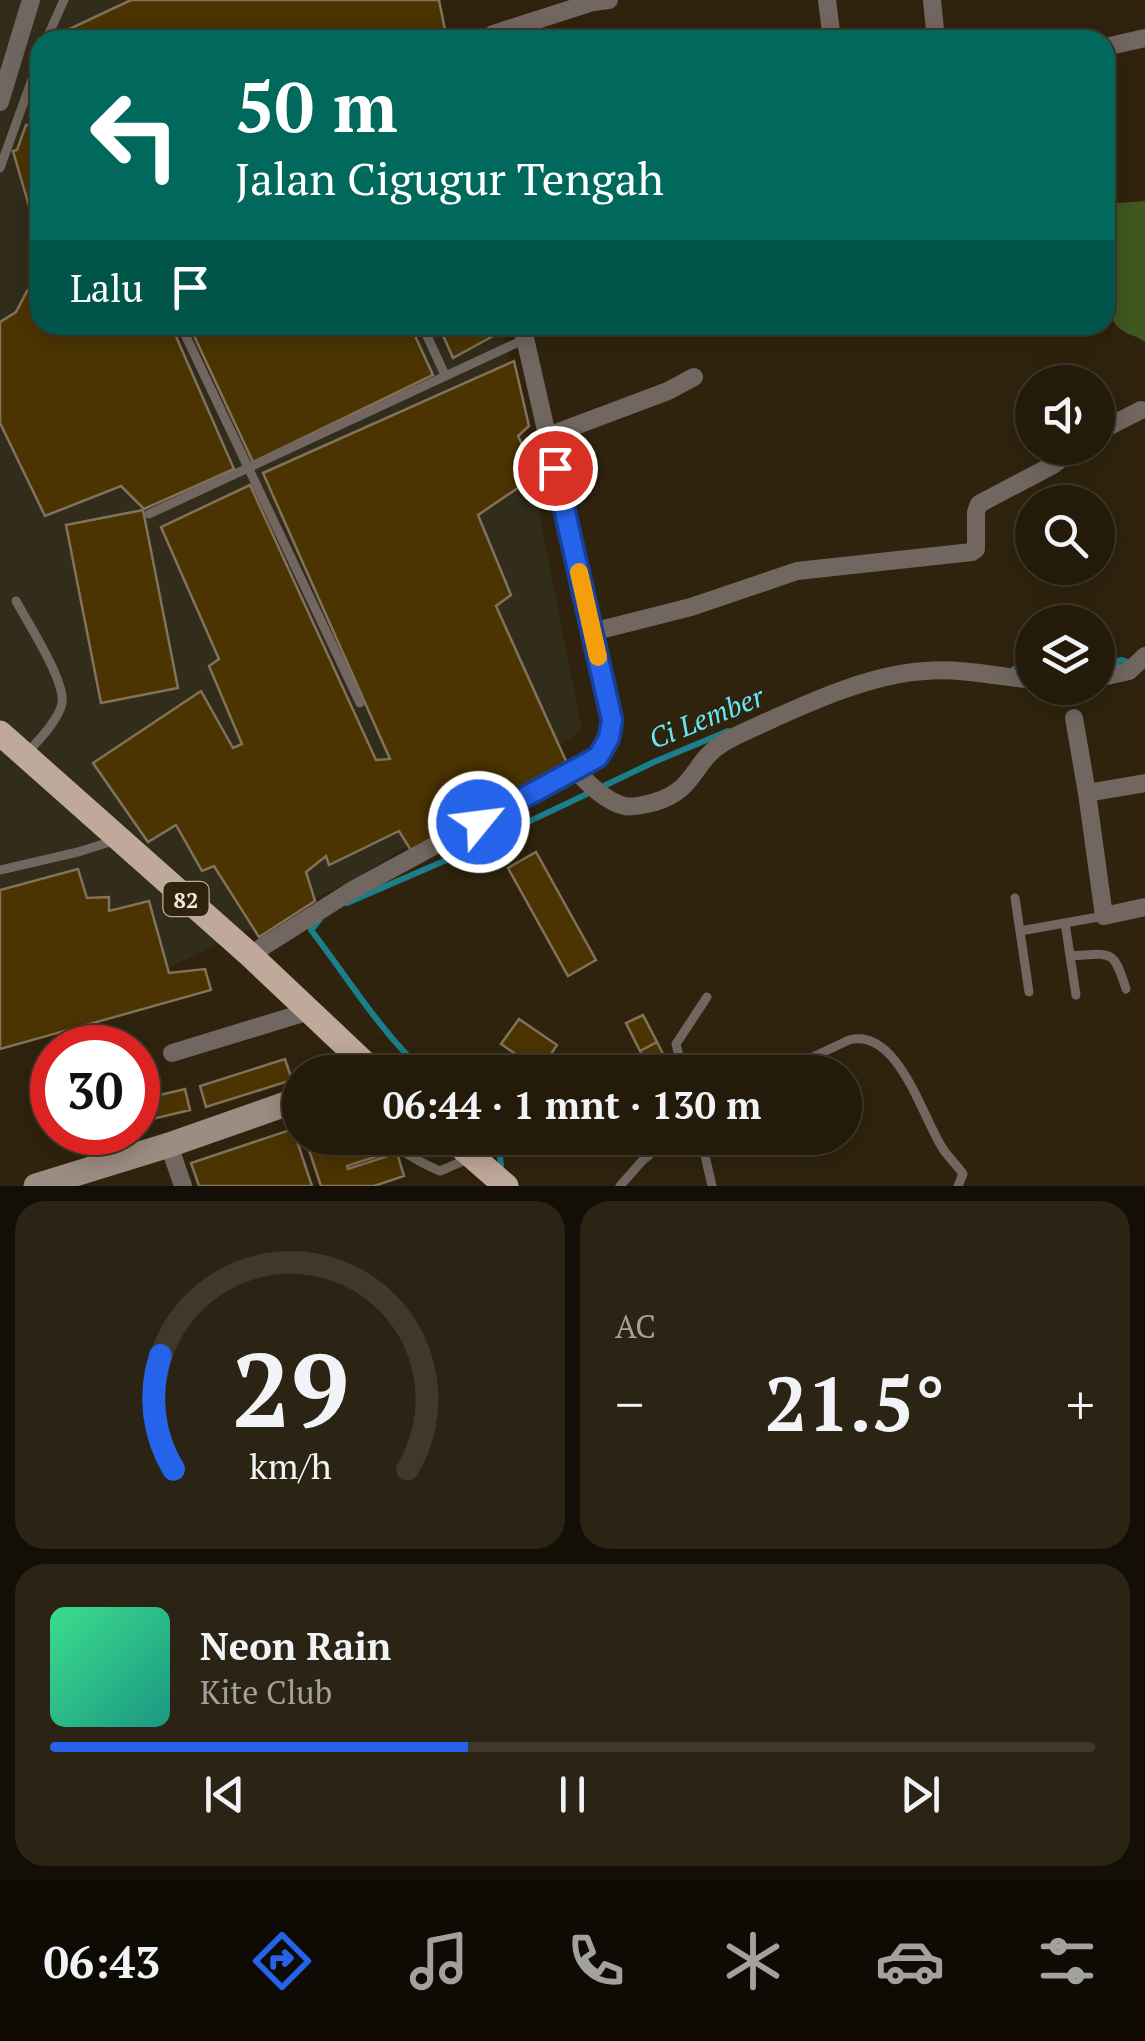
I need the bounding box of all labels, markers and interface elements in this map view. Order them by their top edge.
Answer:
text: 50 m [235,59,398,152]
icon: left [70,70,200,200]
text: Jalan Cigugur Tengah [235,148,664,208]
icon: arrive [163,260,218,315]
text: Lalu [70,263,143,313]
map controls [1015,365,1115,705]
button: sound [1015,365,1115,465]
pin [513,426,598,511]
icon: arrive [528,441,583,496]
button: search [1015,485,1115,585]
button: layers [1015,605,1115,705]
water label: Ci Lember [643,677,770,757]
position arrow [427,770,531,874]
road number: 82 [164,882,208,916]
speed limit sign: 30 [30,1025,160,1155]
text: 06:44 · 1 mnt · 130 m [383,1080,761,1130]
text: AC [615,1305,656,1347]
text: 29 [231,1319,349,1457]
text: 21.5° [765,1353,945,1452]
text: − [615,1367,644,1440]
text: + [1066,1367,1095,1440]
text: km/h [249,1442,331,1489]
text: Neon Rain [200,1621,391,1671]
text: Kite Club [200,1671,332,1713]
icon: previous [197,1767,252,1822]
icon: pause [545,1767,600,1822]
icon: next [893,1767,948,1822]
icon: directions [247,1926,317,1996]
icon: music [404,1926,474,1996]
icon: phone [561,1926,631,1996]
icon: climate [718,1926,788,1996]
icon: car [875,1926,945,1996]
icon: filters [1032,1926,1102,1996]
text: 06:43 [43,1931,161,1991]

